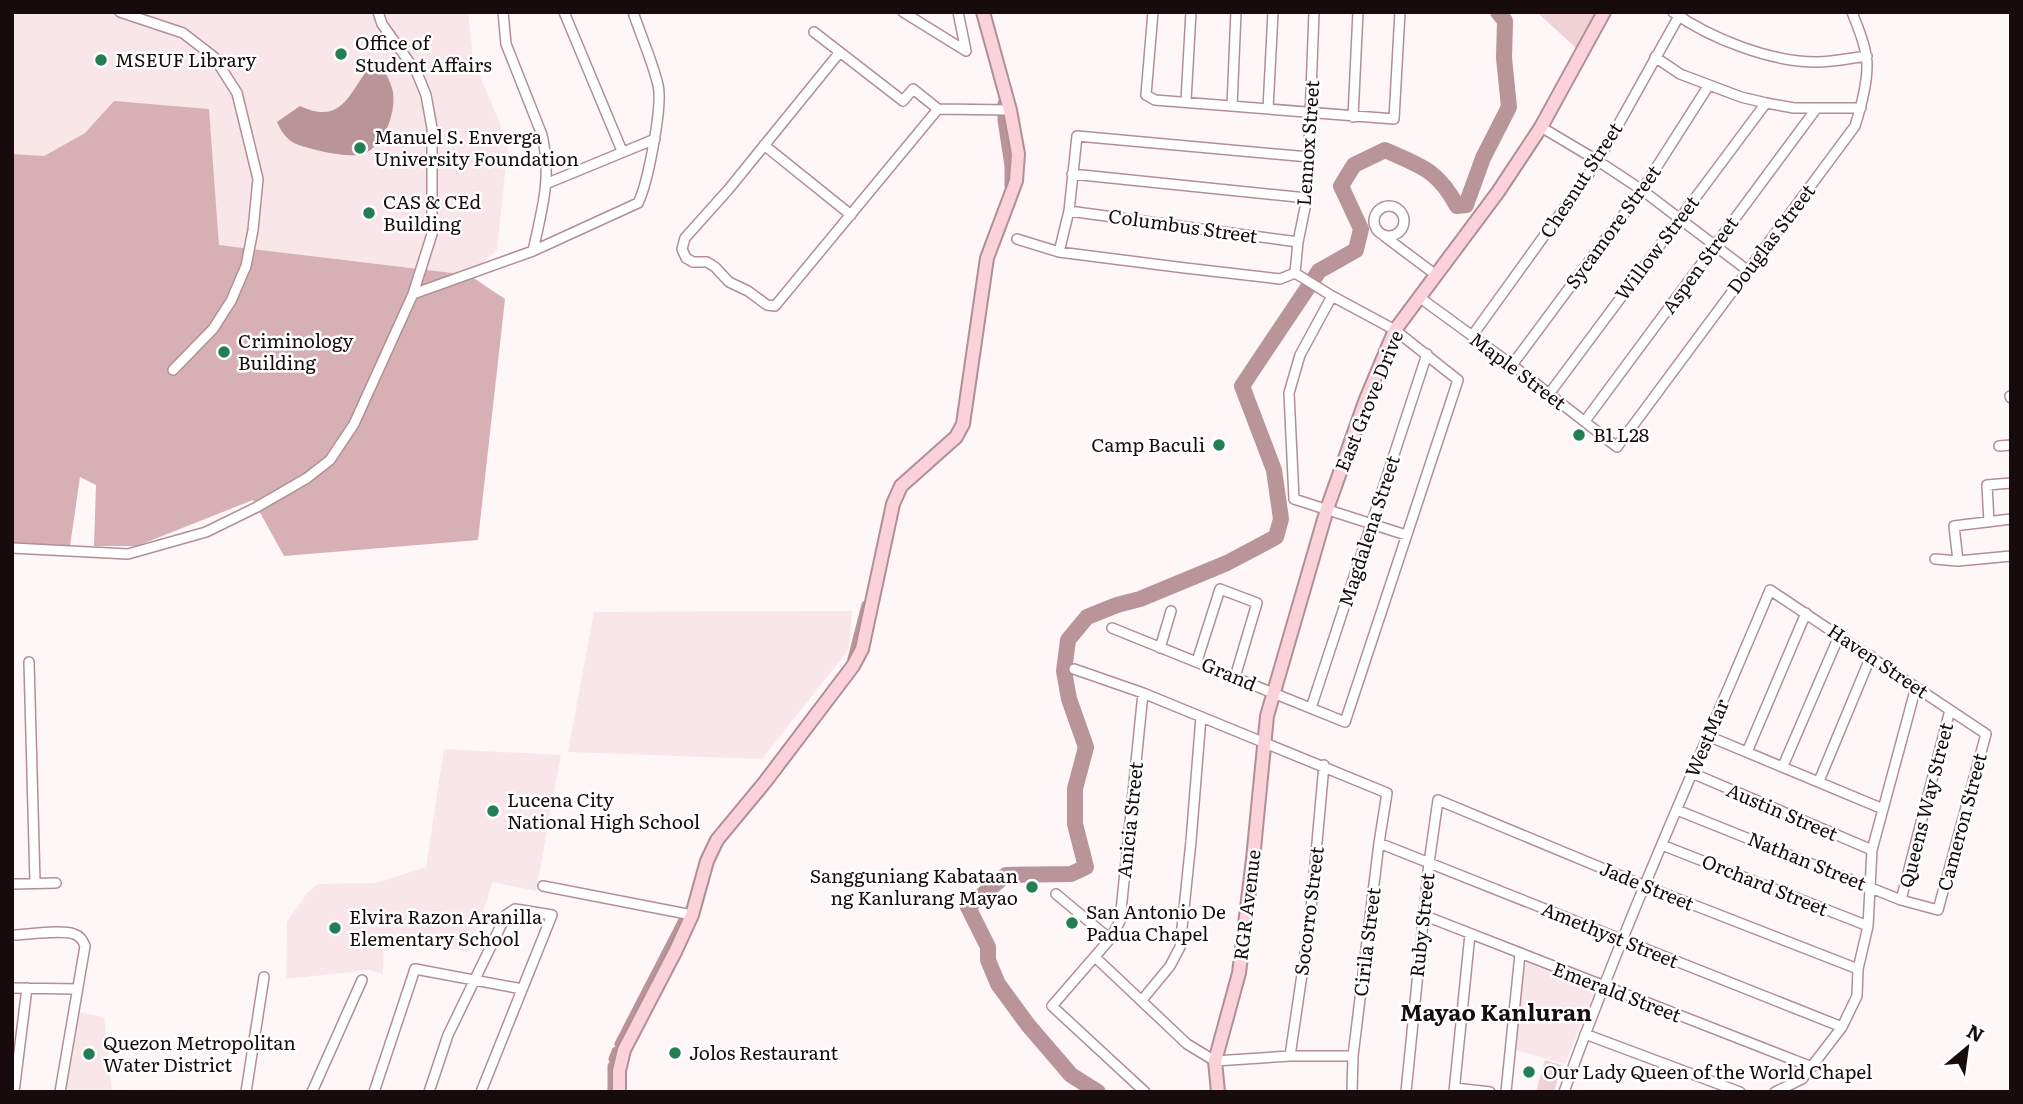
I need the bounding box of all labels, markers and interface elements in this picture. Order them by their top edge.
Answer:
place label: Office of Student Affairs [355,28,492,78]
place label: MSEUF Library [115,45,256,73]
marker: Office of Student Affairs [333,46,349,62]
marker: MSEUF Library [93,52,109,68]
street label: Lennox Street [1289,79,1325,207]
street label: Chesnut Street [1532,116,1628,243]
place label: Manuel S. Enverga University Foundation [374,122,579,172]
marker: Manuel S. Enverga University Foundation [352,140,368,156]
street label: Sycamore Street [1558,158,1667,294]
street label: Douglas Street [1720,177,1821,299]
place label: CAS & CEd Building [383,187,482,237]
street label: Willow Street [1608,189,1705,306]
street label: Columbus Street [1107,201,1260,249]
marker: CAS & CEd Building [361,205,377,221]
street label: Aspen Street [1654,210,1744,319]
street label: Maple Street [1465,325,1573,416]
place label: Criminology Building [238,326,354,376]
street label: East Grove Drive [1327,326,1409,476]
marker: Criminology Building [216,344,232,360]
place label: B1 L28 [1593,420,1649,448]
marker: B1 L28 [1571,427,1587,443]
place label: Camp Baculi [1091,430,1205,458]
marker: Camp Baculi [1211,437,1227,453]
street label: Magdalena Street [1330,451,1406,610]
street label: Haven Street [1822,616,1935,705]
street label: Grand [1197,649,1262,697]
street label: WestMar [1677,694,1735,781]
street label: Queens Way Street [1891,719,1959,890]
street label: Cameron Street [1929,749,1993,894]
street label: Anicia Street [1109,760,1149,879]
street label: Austin Street [1722,775,1843,847]
place label: Lucena City National High School [507,785,700,835]
marker: Lucena City National High School [485,803,501,819]
street label: Nathan Street [1744,824,1871,897]
street label: Socorro Street [1286,844,1330,977]
street label: Orchard Street [1698,846,1833,922]
street label: RGR Avenue [1225,848,1267,962]
street label: Jade Street [1596,853,1699,917]
place label: Sangguniang Kabataan ng Kanlurang Mayao [810,861,1018,911]
street label: Ruby Street [1402,871,1440,979]
marker: Sangguniang Kabataan ng Kanlurang Mayao [1024,879,1040,895]
street label: Cirila Street [1345,885,1387,998]
street label: Amethyst Street [1538,894,1683,974]
place label: San Antonio De Padua Chapel [1086,897,1226,947]
place label: Elvira Razon Aranilla Elementary School [349,902,543,952]
marker: San Antonio De Padua Chapel [1064,915,1080,931]
marker: Elvira Razon Aranilla Elementary School [327,920,343,936]
street label: Emerald Street [1549,954,1686,1028]
district label: Mayao Kanluran [1400,994,1592,1028]
north arrow [1932,1013,2002,1083]
text: N [1962,1016,1990,1048]
place label: Quezon Metropolitan Water District [103,1028,296,1078]
place label: Jolos Restaurant [689,1038,839,1066]
marker: Jolos Restaurant [667,1045,683,1061]
marker: Quezon Metropolitan Water District [81,1046,97,1062]
place label: Our Lady Queen of the World Chapel [1543,1057,1872,1085]
marker: Our Lady Queen of the World Chapel [1521,1064,1537,1080]

